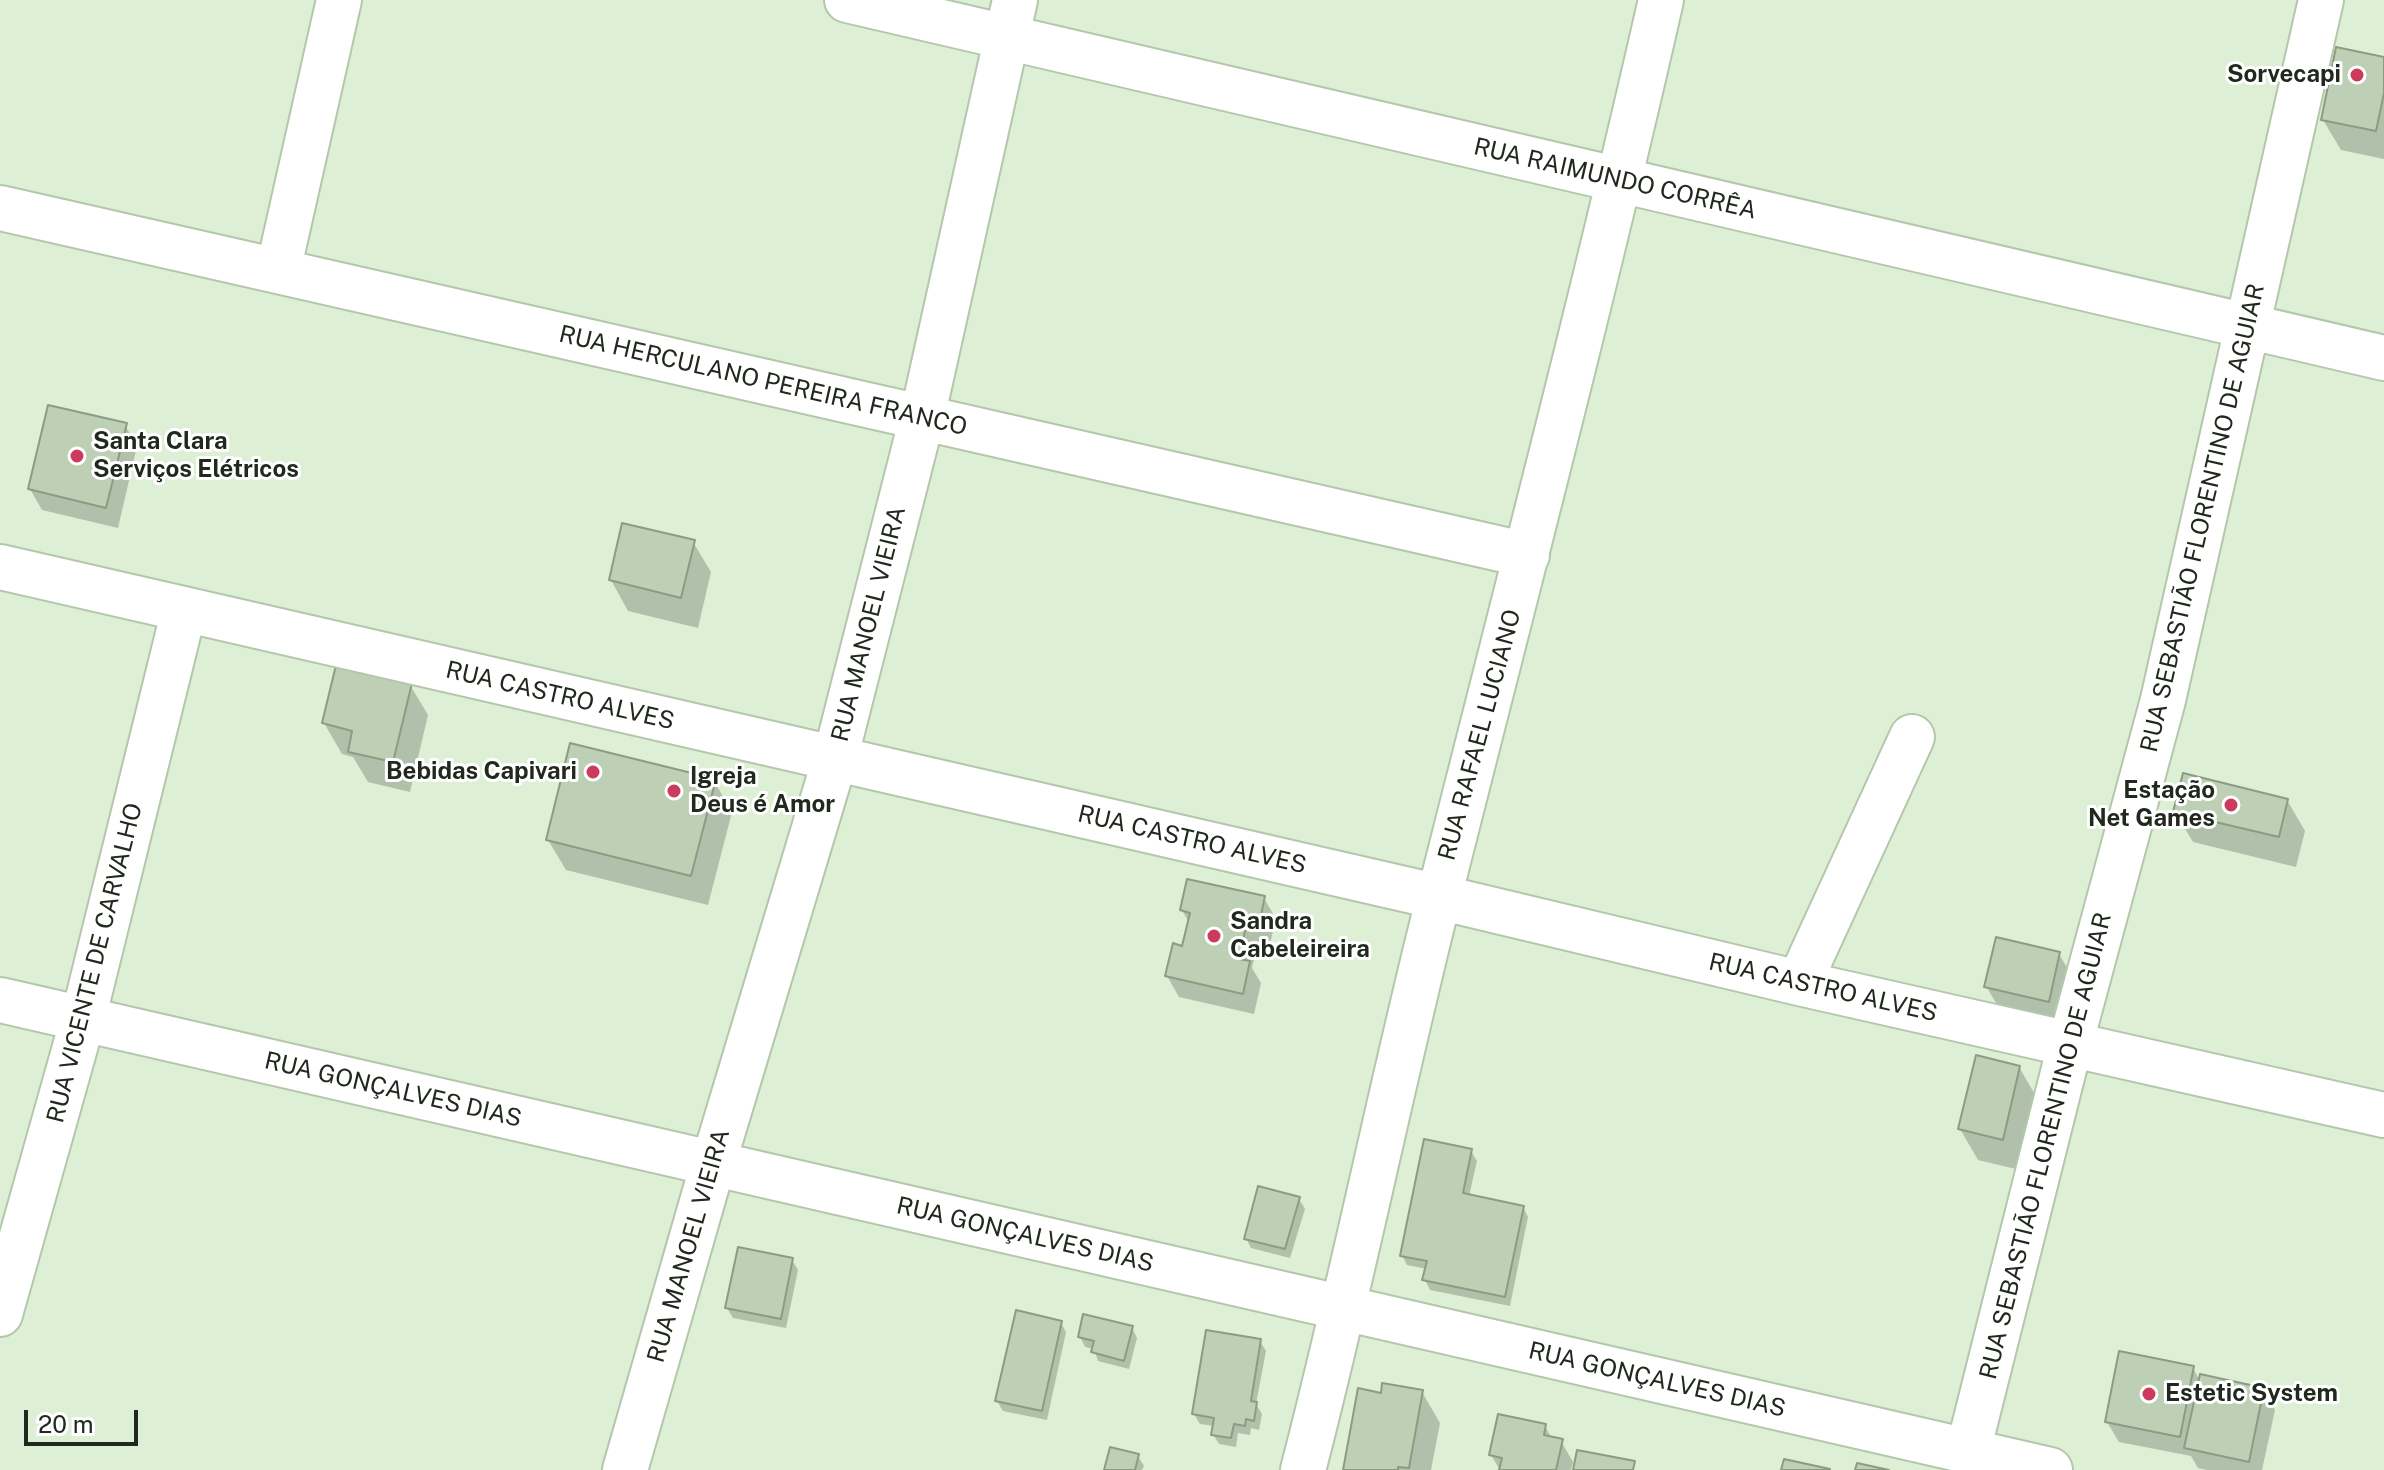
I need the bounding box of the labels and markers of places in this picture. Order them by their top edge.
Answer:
place label: Sorvecapi [2227,61,2341,89]
marker: Sorvecapi [2348,66,2366,84]
place label: Santa Clara Serviços Elétricos [93,428,299,484]
marker: Santa Clara Serviços Elétricos [68,447,86,465]
place label: Bebidas Capivari [386,758,577,786]
marker: Bebidas Capivari [584,763,602,781]
place label: Igreja Deus é Amor [690,763,835,819]
place label: Estação Net Games [2088,777,2215,833]
marker: Igreja Deus é Amor [665,782,683,800]
marker: Estação Net Games [2222,796,2240,814]
place label: Sandra Cabeleireira [1230,908,1370,964]
marker: Sandra Cabeleireira [1205,927,1223,945]
place label: Estetic System [2165,1380,2338,1408]
marker: Estetic System [2140,1385,2158,1403]

